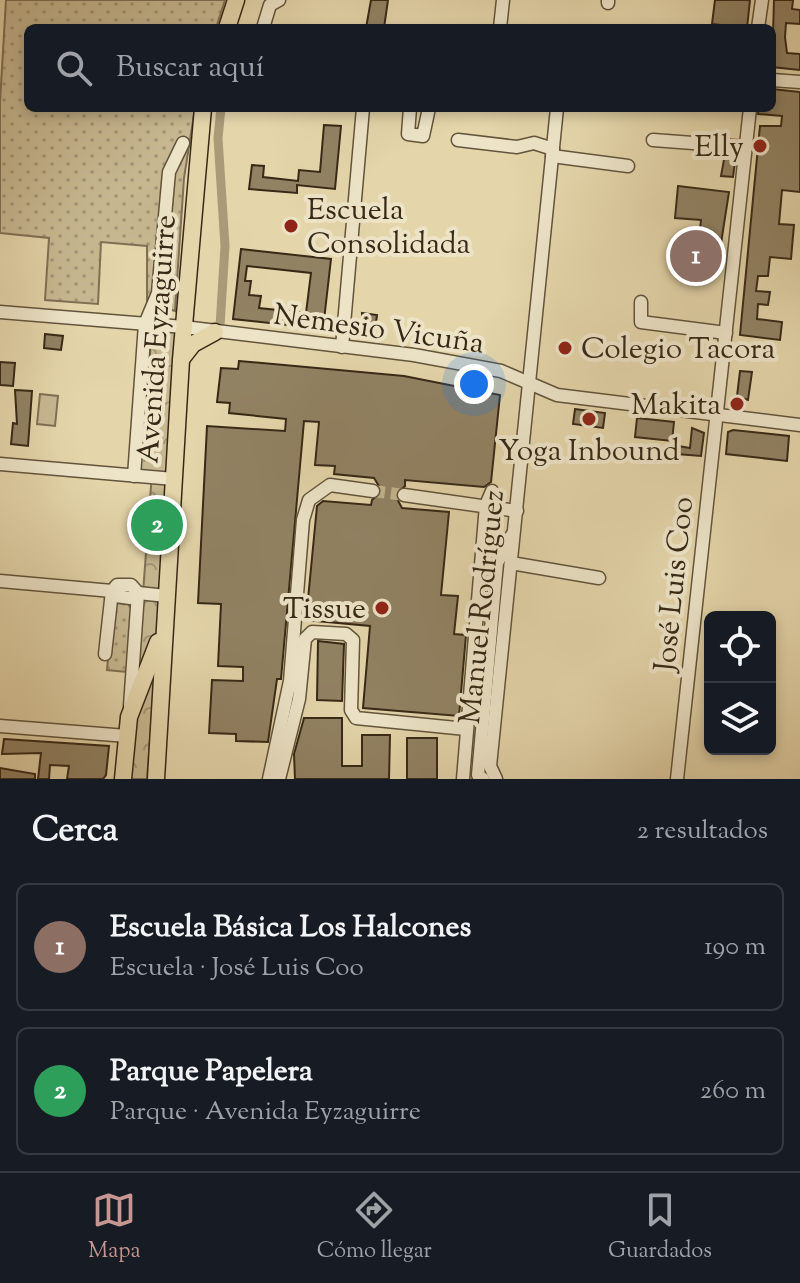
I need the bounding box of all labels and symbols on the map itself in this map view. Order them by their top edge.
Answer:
place label: Elly [695,127,744,170]
marker: Elly [751,137,769,155]
place label: Escuela Consolidada [307,190,471,267]
street label: Avenida Eyzaguirre [128,213,189,465]
marker: Escuela Consolidada [282,217,300,235]
pin: 1 [670,226,722,286]
street label: Nemesio Vicuña [271,294,487,367]
place label: Colegio Tacora [581,329,776,372]
marker: Colegio Tacora [556,339,574,357]
your location [454,364,494,404]
place label: Makita [631,385,721,428]
marker: Makita [728,395,746,413]
marker: Yoga Inbound [580,410,598,428]
place label: Yoga Inbound [498,431,680,474]
street label: Manuel Rodríguez [450,488,517,727]
pin: 2 [131,495,183,555]
street label: José Luis Coo [645,495,706,676]
place label: Tissue [283,589,366,632]
marker: Tissue [373,599,391,617]

